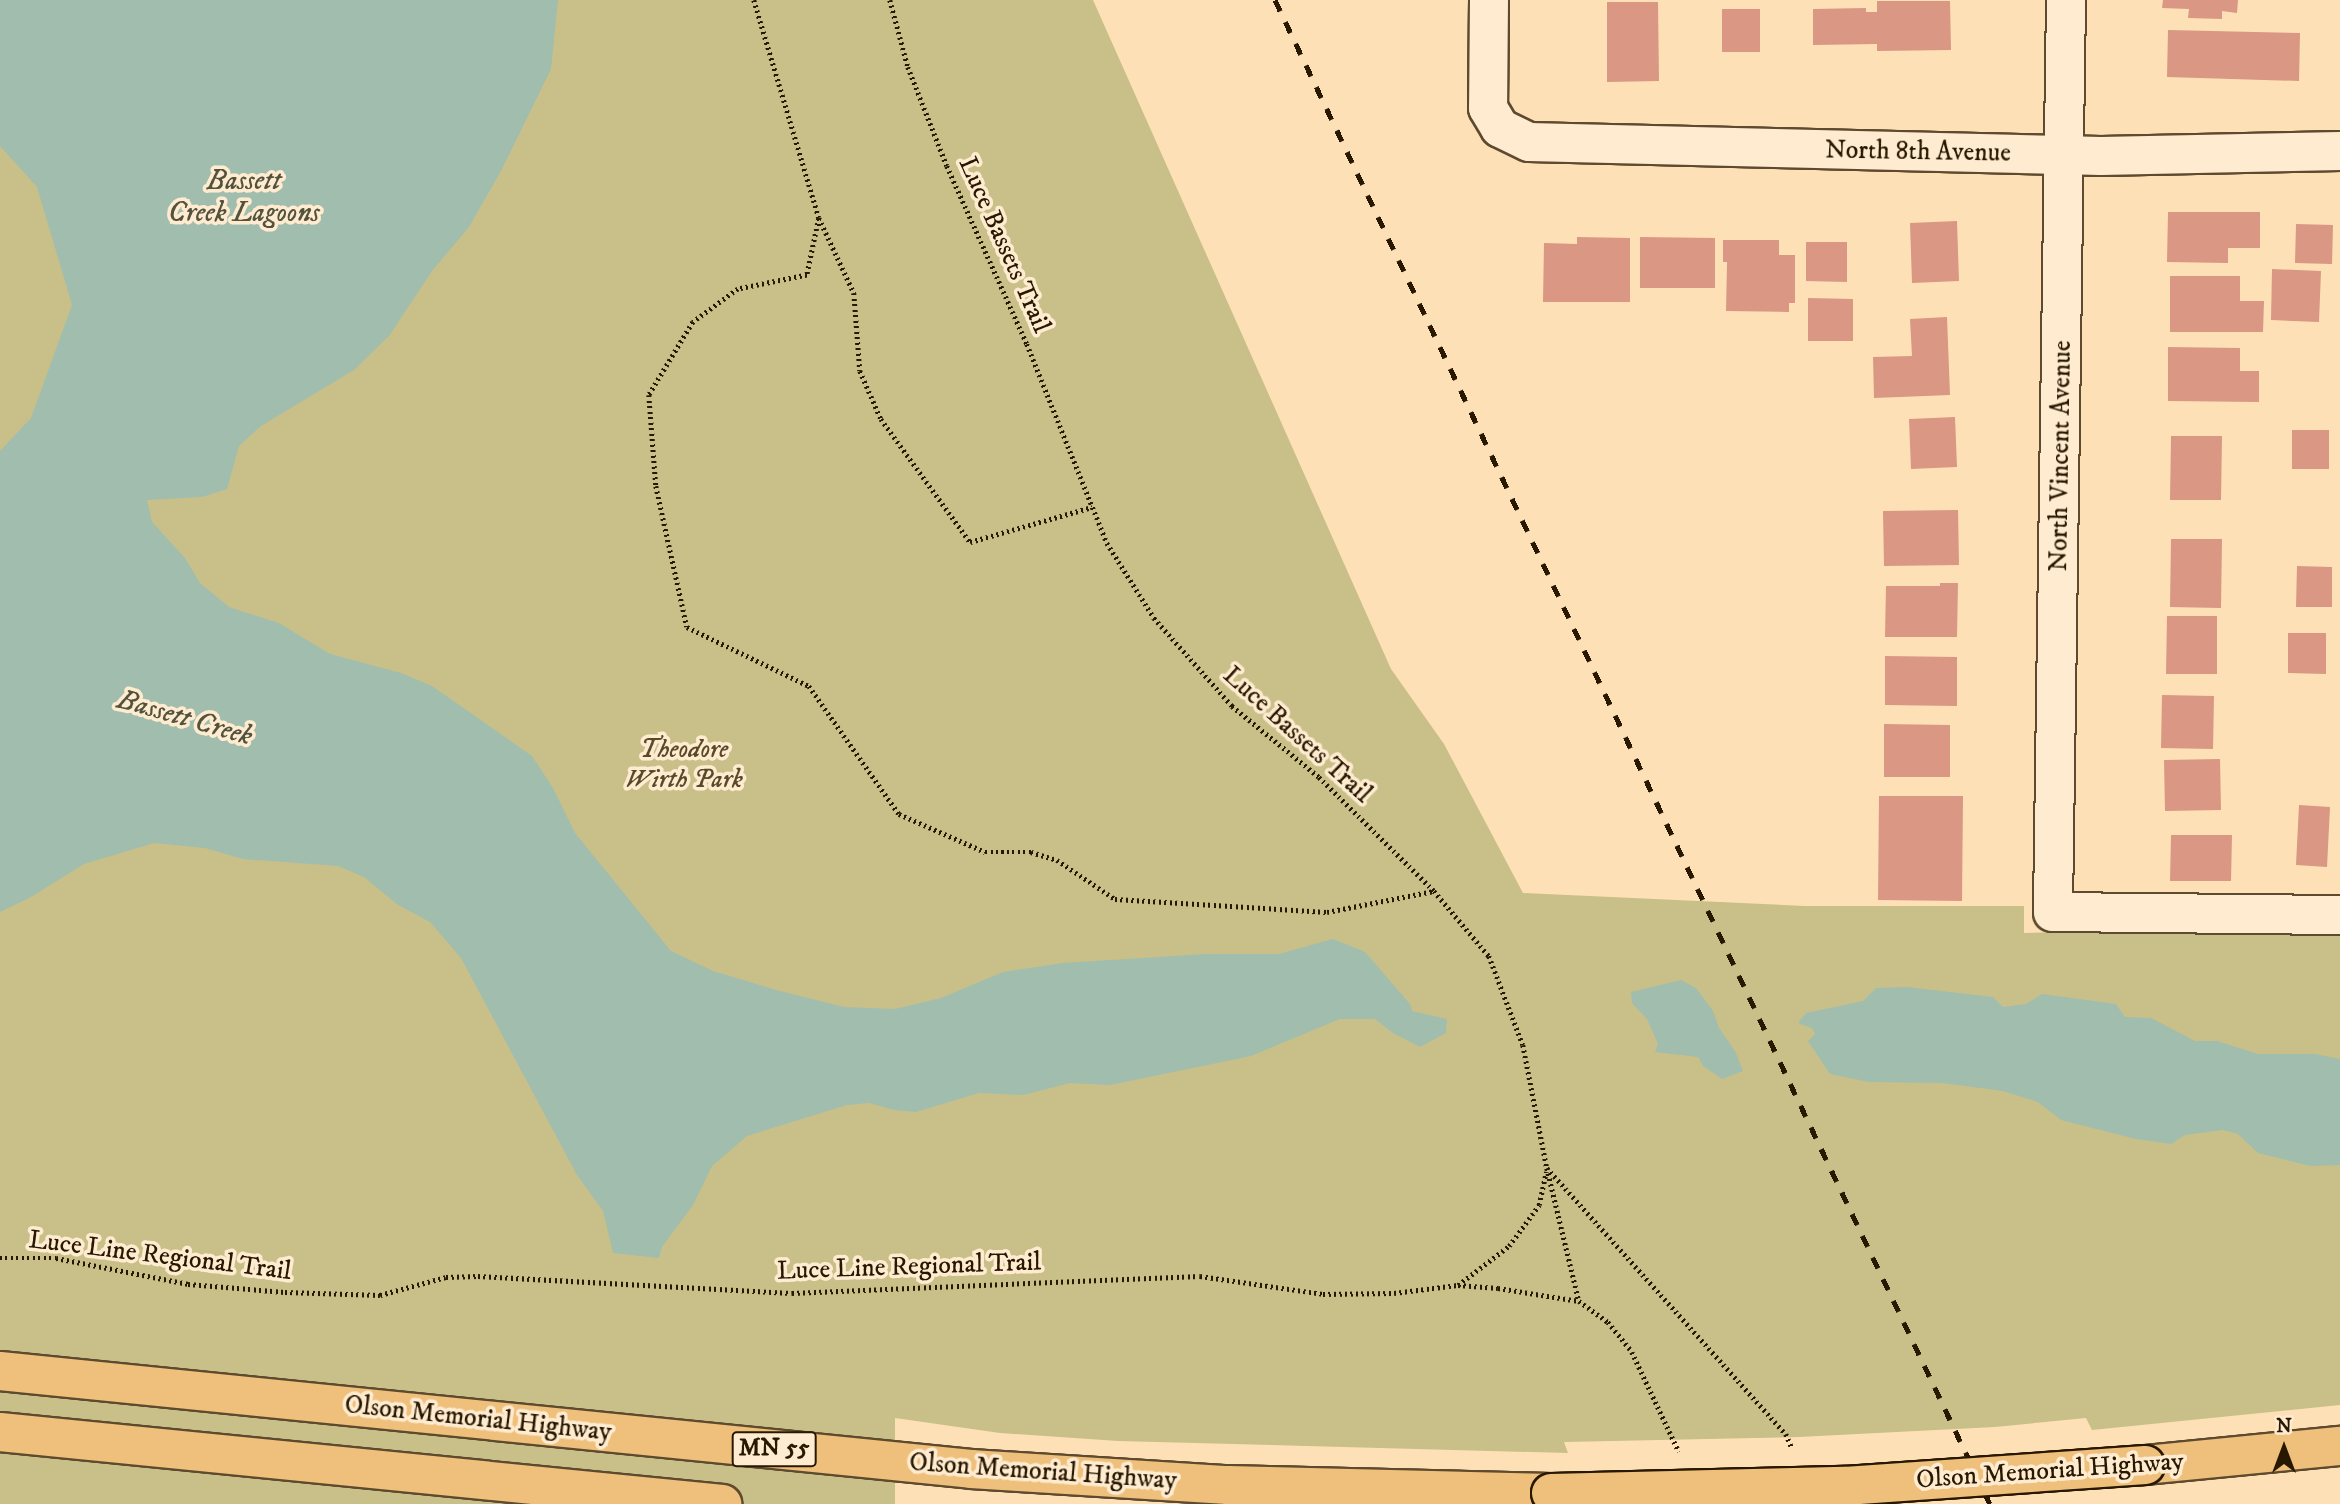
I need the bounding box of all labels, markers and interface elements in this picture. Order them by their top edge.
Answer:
street label: North 8th Avenue [1825,135,2011,169]
street label: Luce Bassets Trail [951,152,1057,338]
water label: Bassett Creek Lagoons [168,164,320,230]
street label: North Vincent Avenue [2043,340,2079,572]
street label: Luce Bassets Trail [1216,660,1378,810]
water label: Bassett Creek [114,683,256,753]
park label: Theodore Wirth Park [625,734,743,796]
street label: Luce Line Regional Trail [27,1224,293,1288]
street label: Luce Line Regional Trail [776,1247,1042,1287]
street label: Olson Memorial Highway [343,1389,613,1449]
north arrow [2249,1413,2319,1483]
text: N [2276,1415,2292,1438]
road number: MN 55 [730,1428,818,1470]
street label: Olson Memorial Highway [1915,1446,2185,1496]
street label: Olson Memorial Highway [908,1447,1178,1497]

